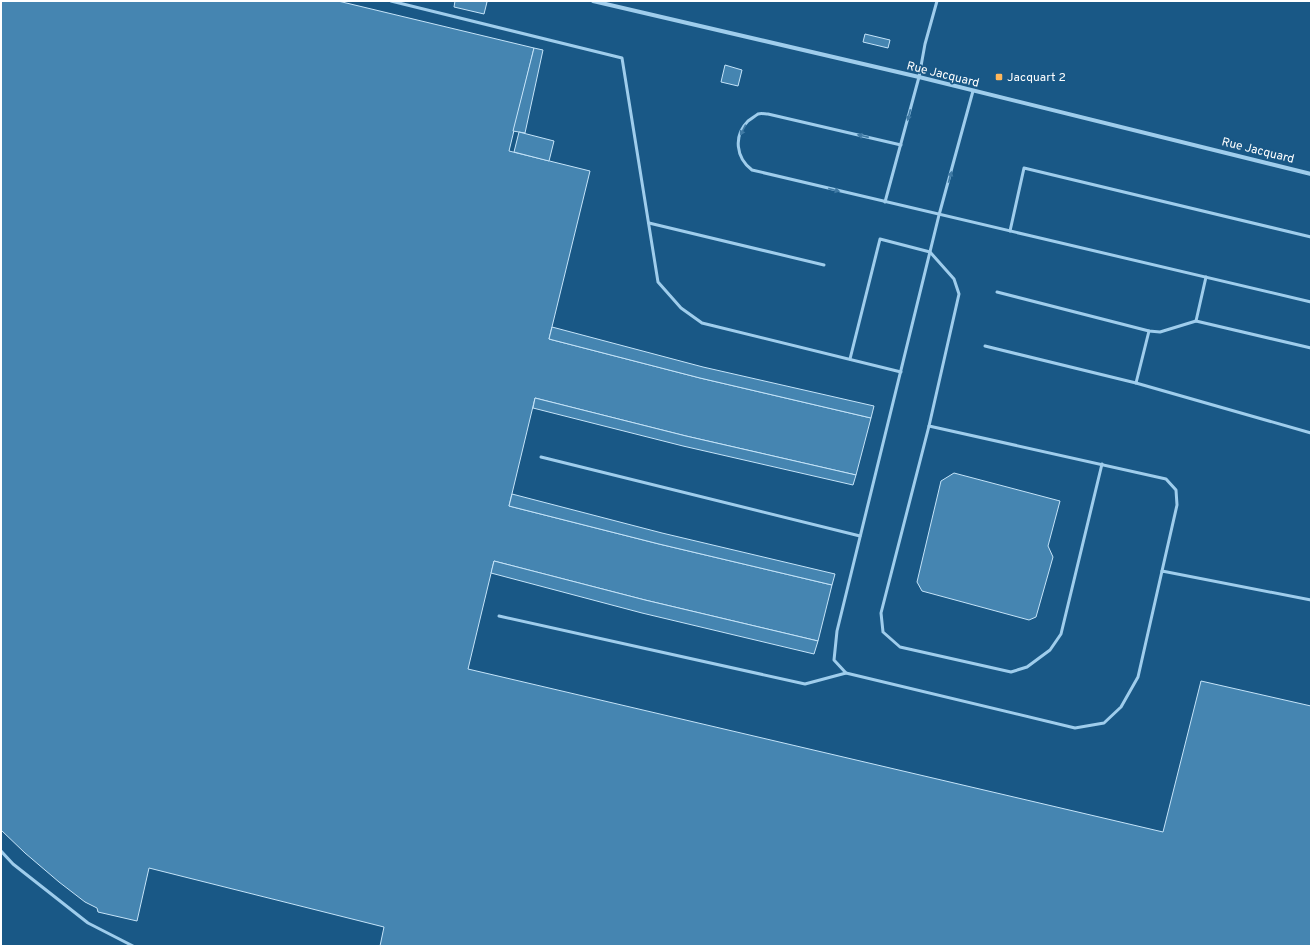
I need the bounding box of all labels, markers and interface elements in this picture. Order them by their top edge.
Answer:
street label: Rue Jacquard [905,58,981,92]
place label: Jacquart 2 [1007,70,1066,86]
marker: Jacquart 2 [994,72,1004,82]
one-way arrow [906,109,912,121]
one-way arrow [739,124,746,136]
one-way arrow [857,133,869,139]
street label: Rue Jacquard [1220,134,1296,168]
one-way arrow [947,171,953,183]
one-way arrow [827,187,840,193]

